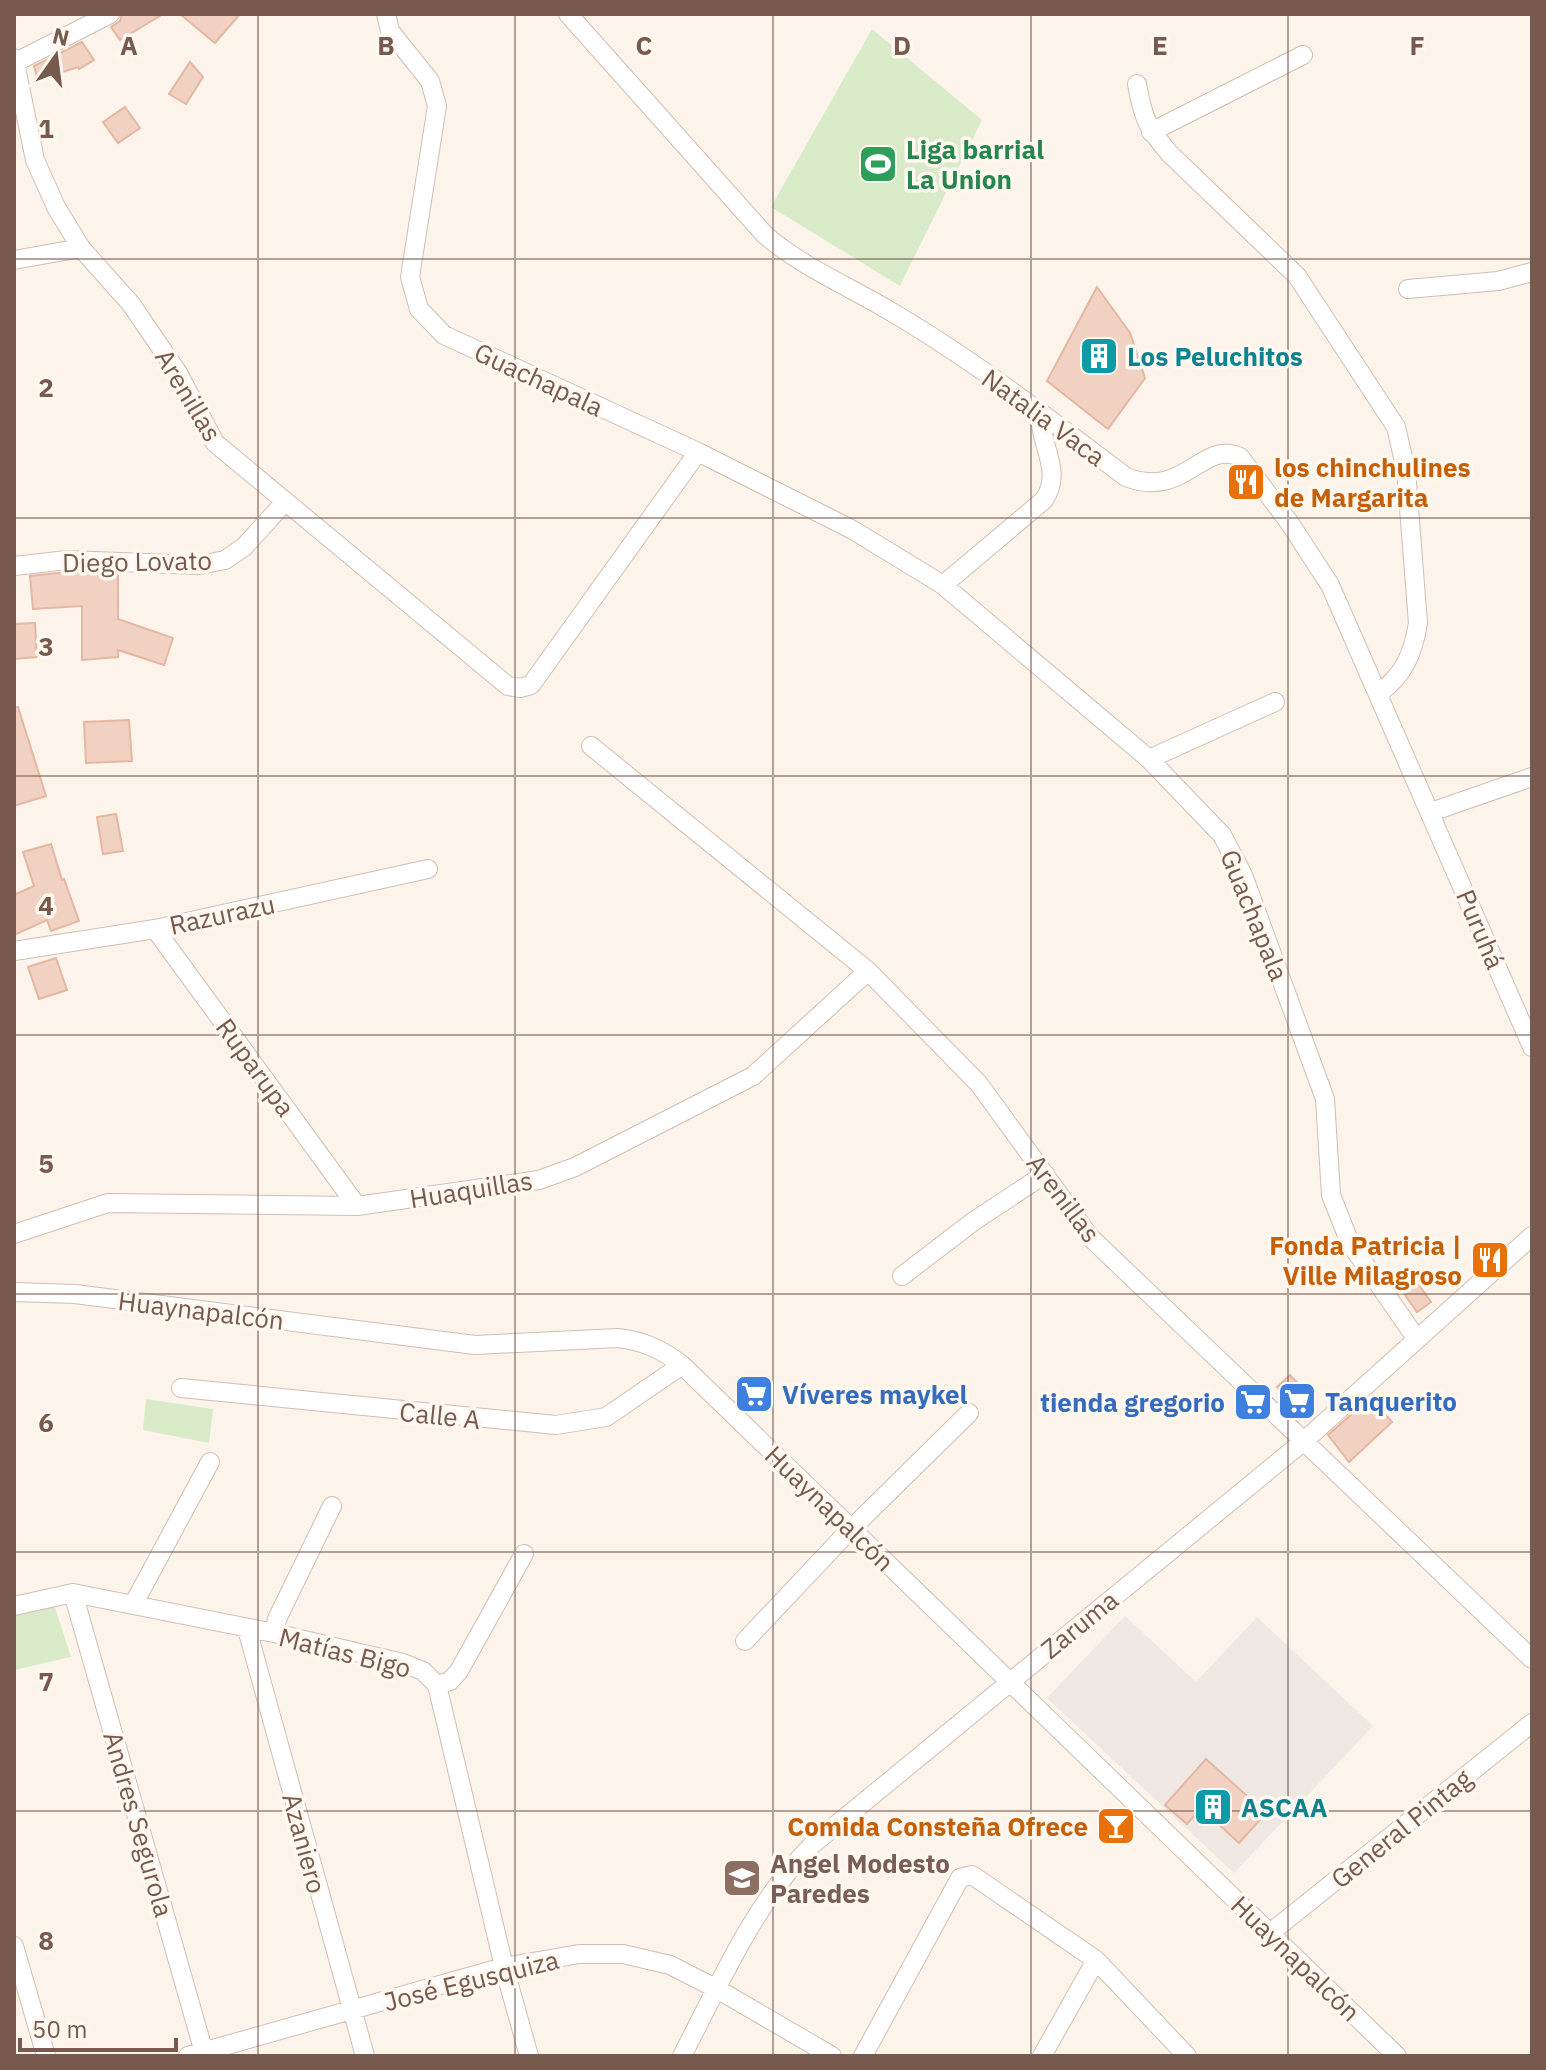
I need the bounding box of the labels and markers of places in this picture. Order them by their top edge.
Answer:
place label: Liga barrial La Union [906,132,1044,196]
sports icon: Liga barrial La Union [857,143,899,185]
building icon: Los Peluchitos [1078,335,1120,377]
place label: Los Peluchitos [1127,339,1303,373]
place label: los chinchulines de Margarita [1274,450,1471,514]
restaurant icon: los chinchulines de Margarita [1225,461,1267,503]
place label: Fonda Patricia | Ville Milagroso [1269,1228,1462,1292]
restaurant icon: Fonda Patricia | Ville Milagroso [1469,1239,1511,1281]
supermarket icon: Víveres maykel [733,1373,775,1415]
place label: Víveres maykel [782,1377,968,1411]
supermarket icon: Tanquerito [1276,1380,1318,1422]
supermarket icon: tienda gregorio [1232,1381,1274,1423]
place label: Tanquerito [1325,1384,1457,1418]
place label: tienda gregorio [1040,1385,1225,1419]
building icon: ASCAA [1192,1786,1234,1828]
place label: ASCAA [1241,1790,1328,1824]
bar icon: Comida Consteña Ofrece [1095,1805,1137,1847]
place label: Comida Consteña Ofrece [787,1809,1088,1843]
place label: Angel Modesto Paredes [770,1846,950,1910]
school or university icon: Angel Modesto Paredes [721,1857,763,1899]

